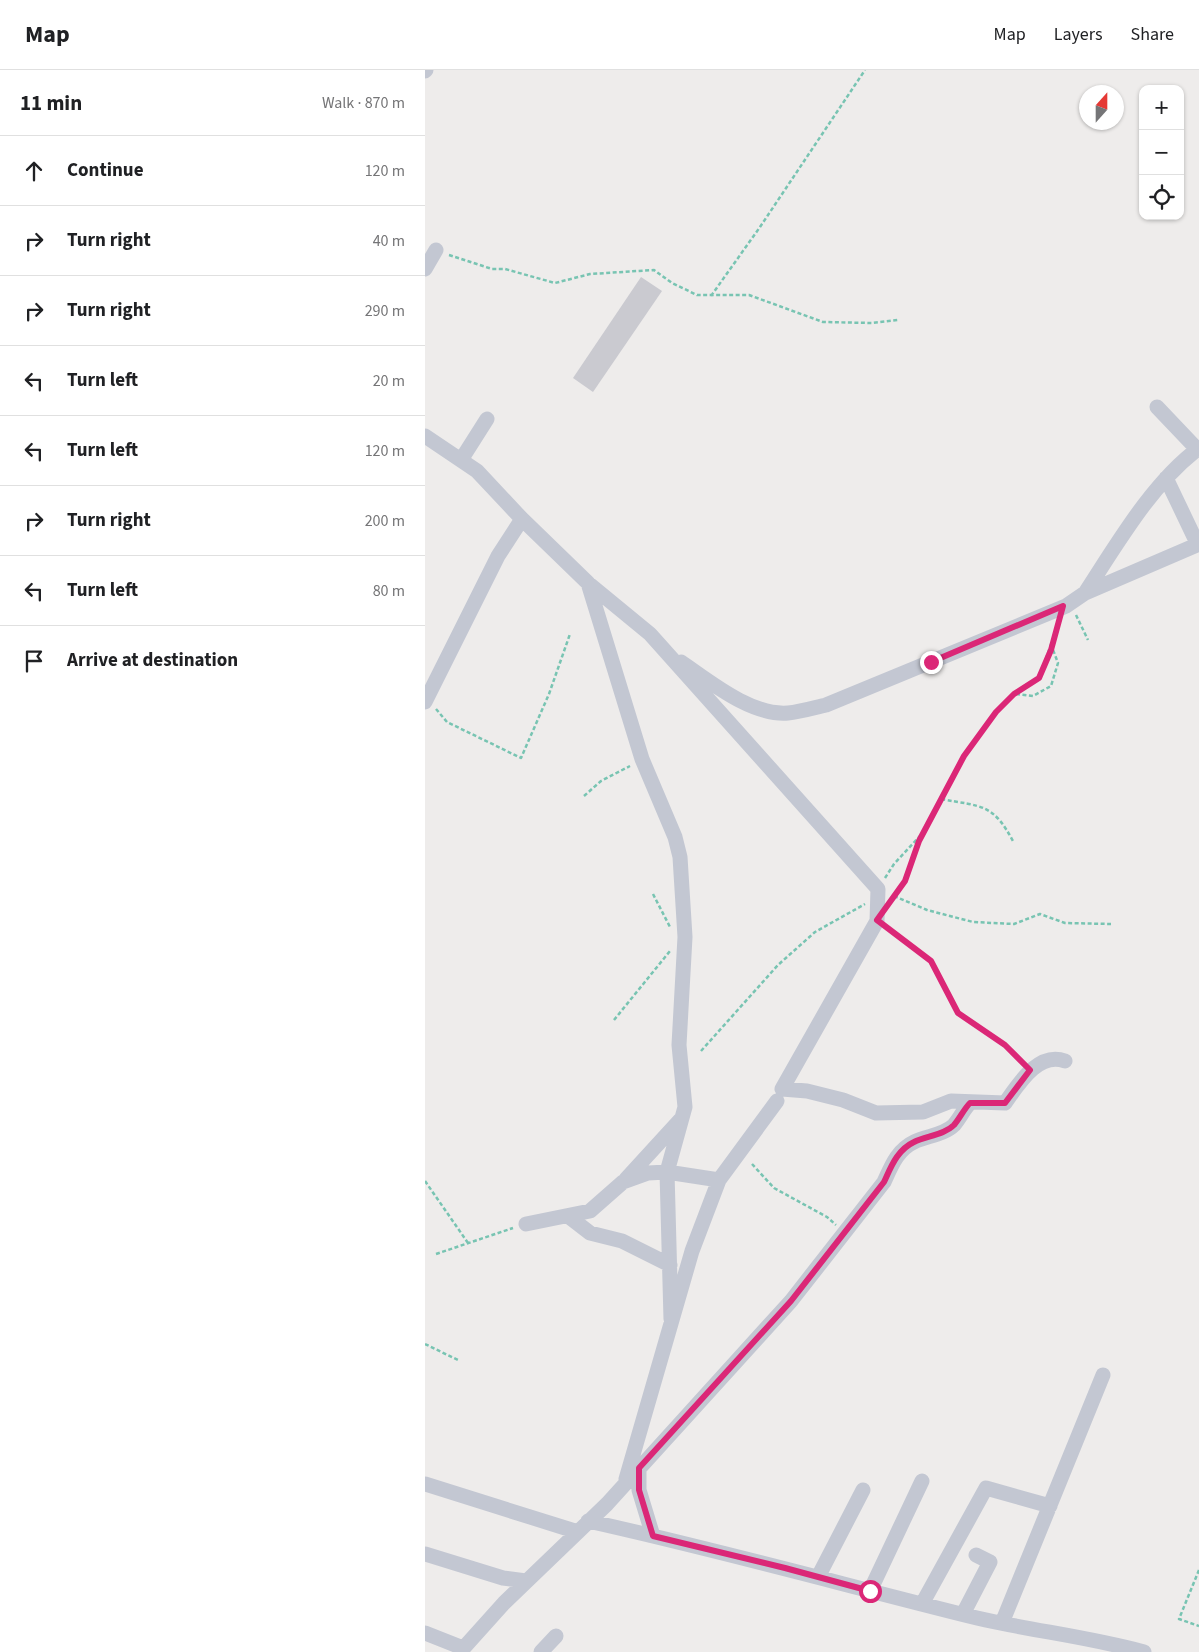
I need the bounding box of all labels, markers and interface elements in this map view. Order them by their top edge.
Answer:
text: Map [25,17,70,52]
text: Map [994,22,1026,47]
text: Layers [1054,22,1103,47]
text: Share [1131,22,1174,47]
north arrow [1079,85,1124,130]
map controls [1139,85,1184,220]
button: + [1139,85,1184,130]
text: 11 min [20,88,82,118]
text: Walk · 870 m [322,92,405,114]
button: − [1139,130,1184,175]
icon: ahead [20,157,48,185]
text: Continue [67,157,144,184]
text: 120 m [365,160,405,182]
button: locate [1139,175,1184,220]
icon: right [20,227,48,255]
text: Turn right [67,227,151,254]
text: 40 m [373,230,405,252]
icon: right [20,297,48,325]
text: Turn right [67,297,151,324]
text: 290 m [365,300,405,322]
icon: left [20,367,48,395]
text: Turn left [67,367,138,394]
text: 20 m [373,370,405,392]
icon: left [20,437,48,465]
text: Turn left [67,437,138,464]
text: 120 m [365,440,405,462]
icon: right [20,507,48,535]
text: Turn right [67,507,151,534]
text: 200 m [365,510,405,532]
icon: left [20,577,48,605]
text: Turn left [67,577,138,604]
text: 80 m [373,580,405,602]
icon: arrive [20,647,48,675]
text: Arrive at destination [67,647,238,674]
route end [920,651,943,674]
route start [859,1580,882,1603]

